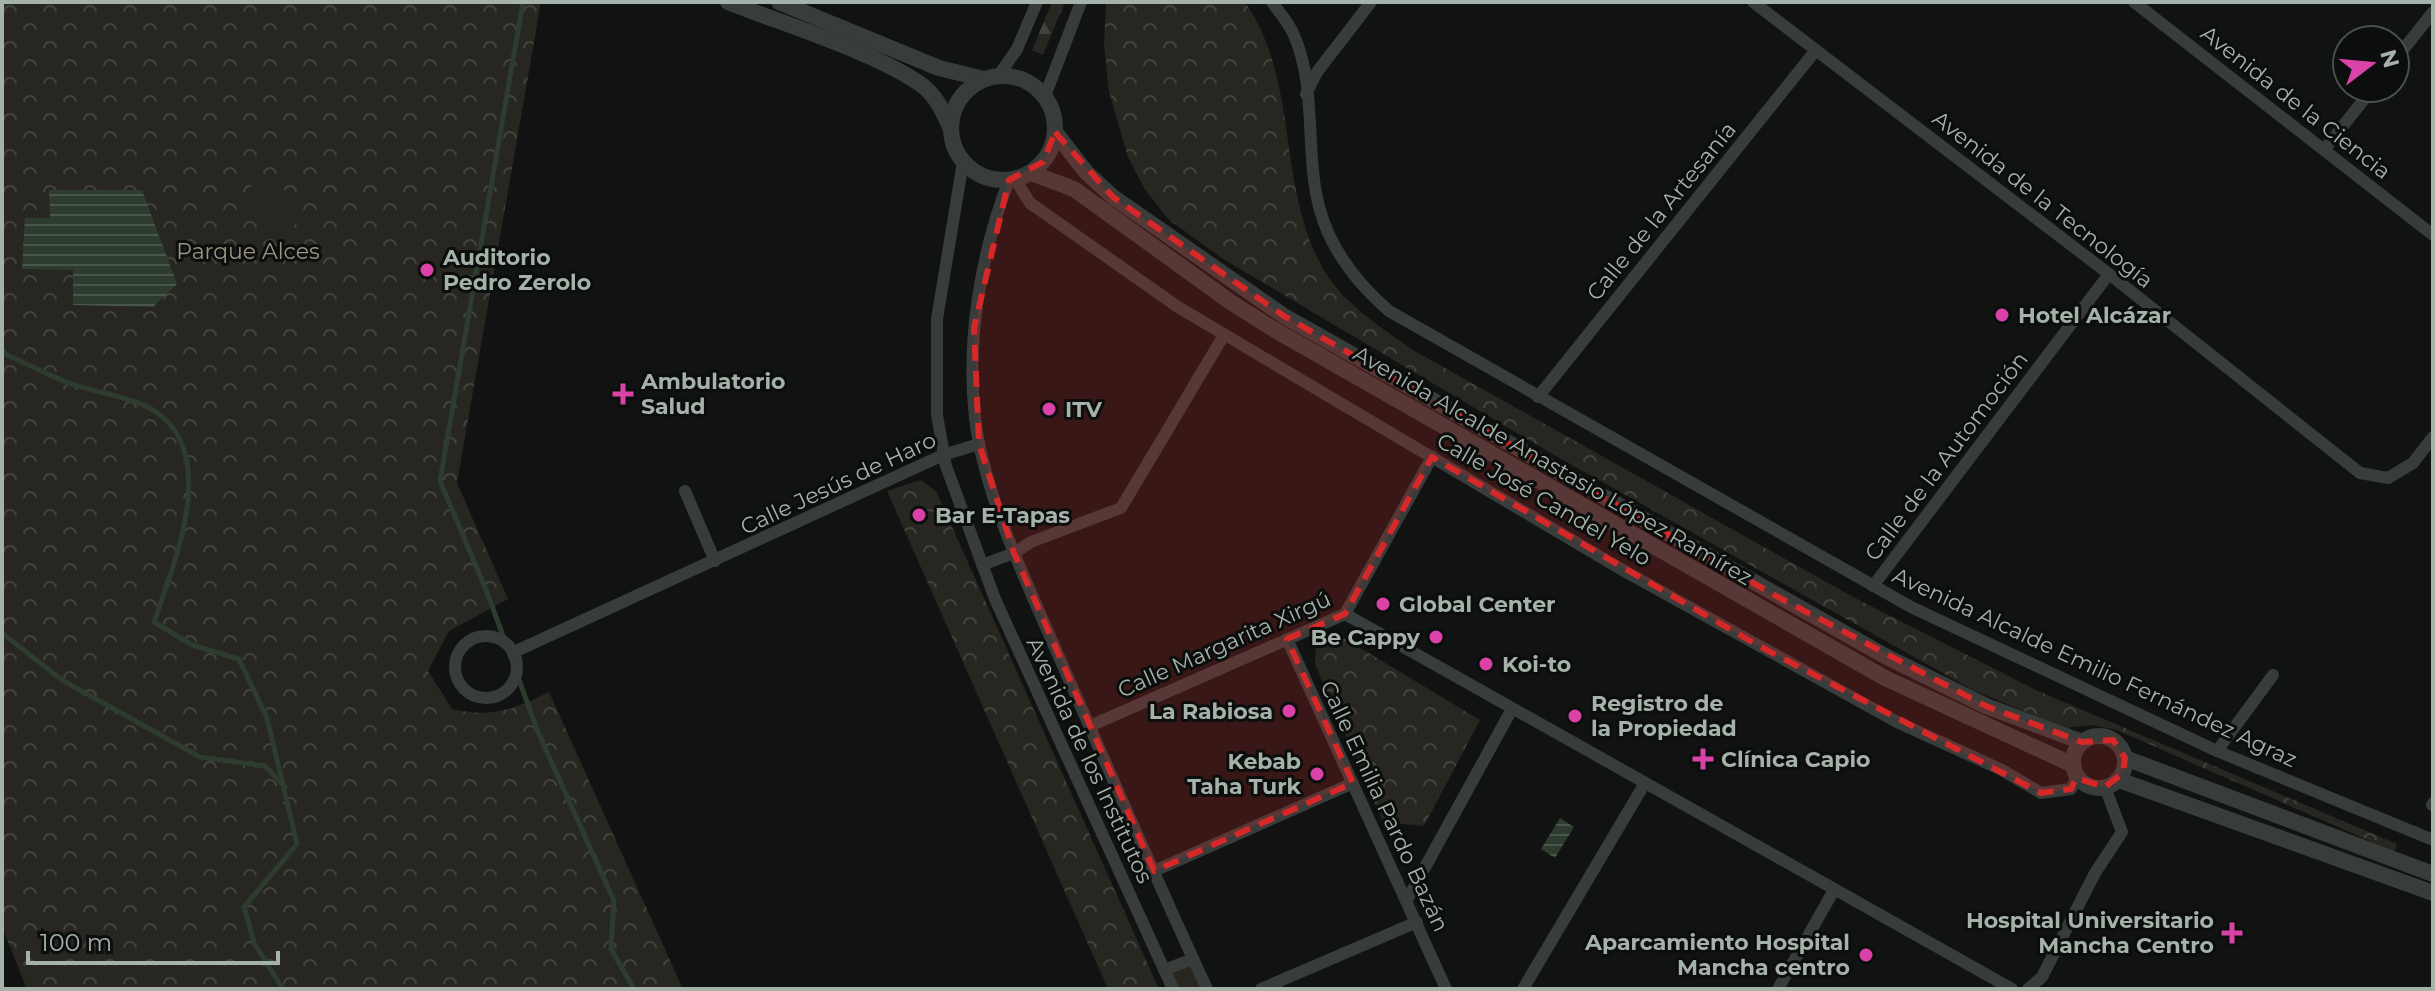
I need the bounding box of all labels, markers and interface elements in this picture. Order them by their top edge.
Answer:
street label: Avenida de la Ciencia [2195,20,2396,185]
north arrow [2331,24,2411,104]
text: N [2374,46,2405,71]
street label: Avenida de la Tecnología [1927,105,2158,294]
street label: Calle de la Artesanía [1581,116,1742,306]
park label: Parque Alces [176,238,320,265]
place label: Auditorio Pedro Zerolo [442,244,591,296]
marker: Auditorio Pedro Zerolo [418,261,436,279]
place label: Hotel Alcázar [2018,302,2171,329]
marker: Hotel Alcázar [1993,306,2011,324]
street label: Avenida Alcalde Anastasio López Ramírez [1348,340,1757,591]
street label: Calle de la Automoción [1859,347,2034,566]
place label: Ambulatorio Salud [640,368,785,420]
marker: Ambulatorio Salud [612,383,634,405]
place label: ITV [1065,396,1103,423]
marker: ITV [1040,400,1058,418]
street label: Calle Jesús de Haro [736,426,940,541]
street label: Calle José Candel Yelo [1432,427,1656,572]
place label: Bar E-Tapas [935,502,1070,529]
marker: Bar E-Tapas [910,506,928,524]
street label: Avenida Alcalde Emilio Fernández Agraz [1888,562,2301,773]
street label: Calle Margarita Xirgú [1114,585,1335,704]
place label: Global Center [1399,591,1556,618]
marker: Global Center [1374,595,1392,613]
place label: Be Cappy [1310,624,1421,651]
marker: Be Cappy [1427,628,1445,646]
street label: Avenida de los Institutos [1021,633,1159,888]
place label: Koi-to [1502,651,1571,678]
marker: Koi-to [1477,655,1495,673]
street label: Calle Emilia Pardo Bazán [1314,676,1455,936]
place label: Registro de la Propiedad [1591,690,1737,742]
place label: La Rabiosa [1149,698,1273,725]
marker: La Rabiosa [1280,702,1298,720]
marker: Registro de la Propiedad [1566,707,1584,725]
place label: Clínica Capio [1721,746,1870,773]
place label: Kebab Taha Turk [1187,748,1302,800]
marker: Clínica Capio [1692,748,1714,770]
marker: Kebab Taha Turk [1308,765,1326,783]
place label: Hospital Universitario Mancha Centro [1966,907,2214,959]
scale bar [28,915,278,965]
marker: Hospital Universitario Mancha Centro [2221,922,2243,944]
text: 100 m [40,928,112,957]
place label: Aparcamiento Hospital Mancha centro [1584,929,1850,981]
marker: Aparcamiento Hospital Mancha centro [1857,946,1875,964]

